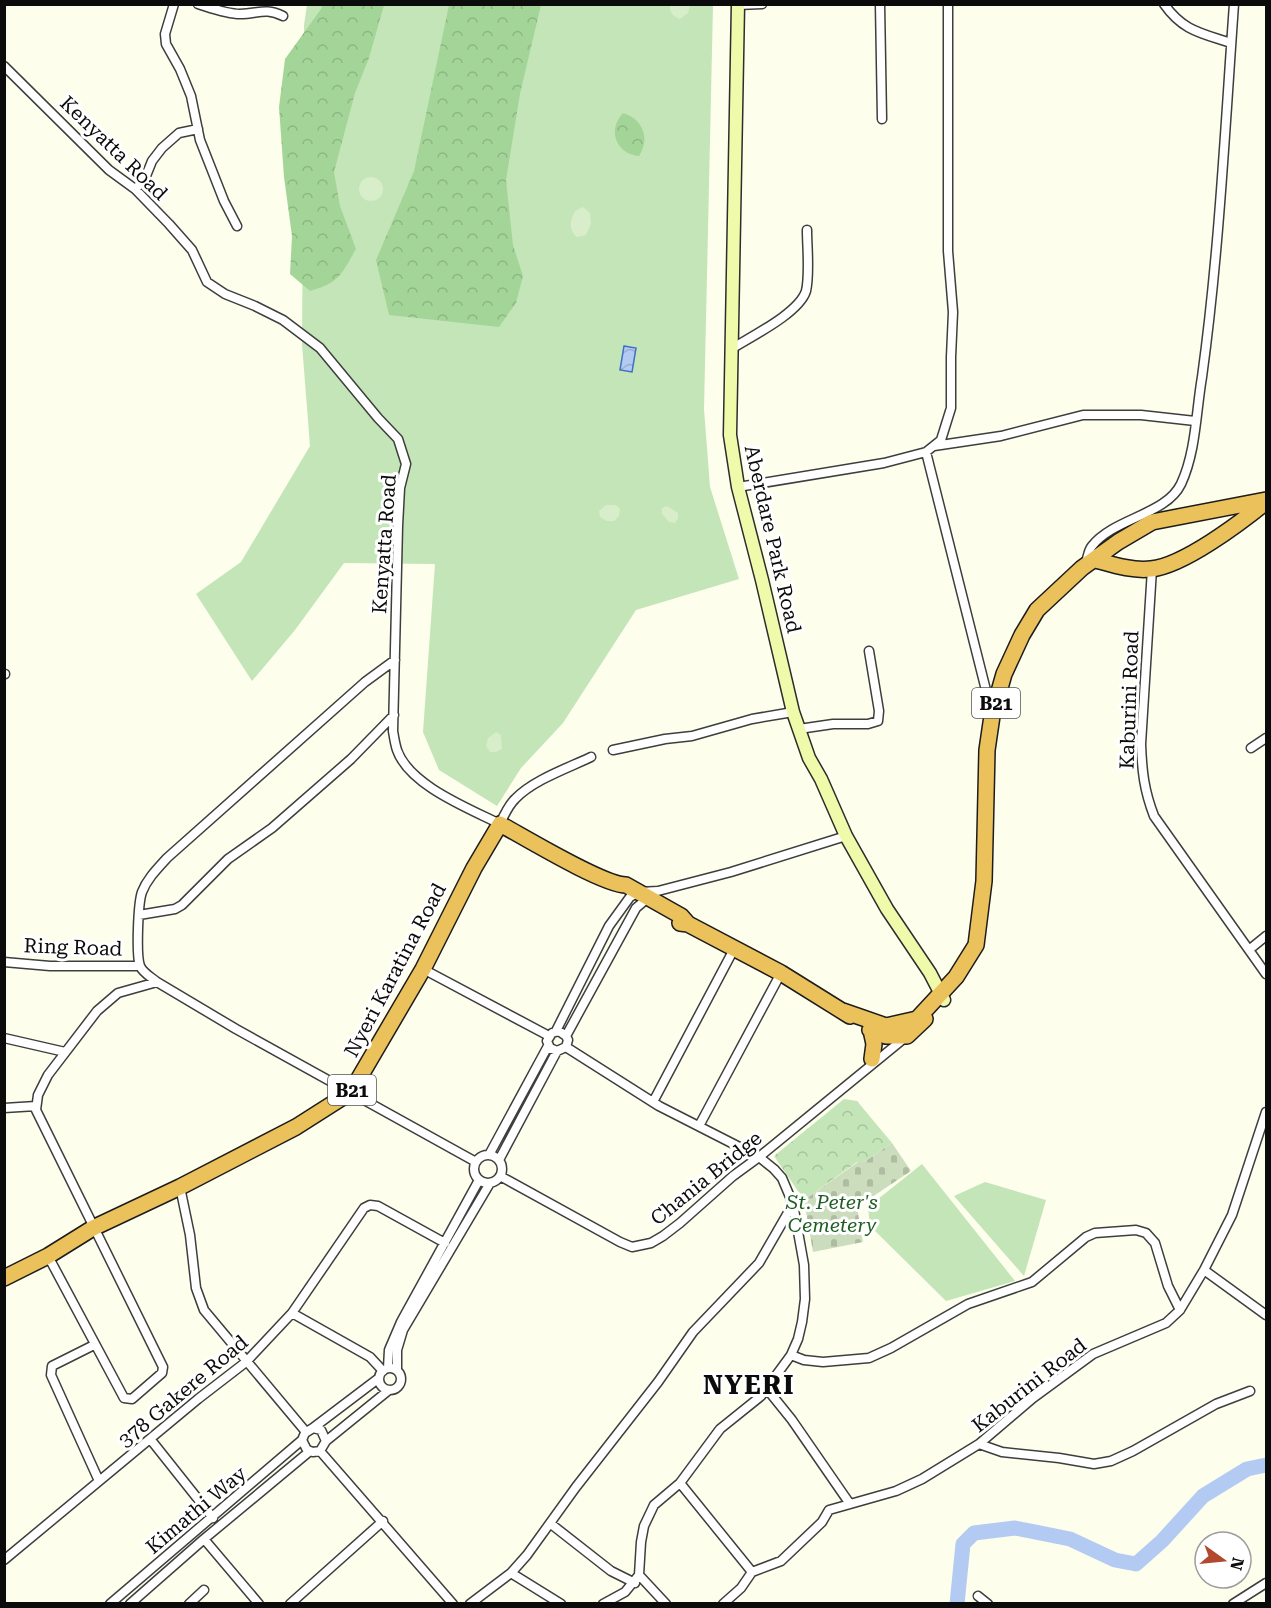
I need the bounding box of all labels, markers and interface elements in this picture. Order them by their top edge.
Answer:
street label: Kenyatta Road [55,91,173,205]
street label: Aberdare Park Road [740,443,806,635]
street label: Kenyatta Road [367,473,401,615]
street label: Kaburini Road [1115,630,1143,770]
road number: B21 [972,688,1020,718]
street label: Nyeri Karatina Road [339,879,451,1061]
street label: Ring Road [23,933,123,961]
road number: B21 [328,1075,376,1105]
street label: Chania Bridge [646,1126,766,1230]
park label: St. Peter's Cemetery [785,1190,878,1237]
street label: 378 Gakere Road [113,1330,253,1452]
street label: Kaburini Road [967,1333,1091,1437]
district label: NYERI [703,1370,795,1400]
street label: Kimathi Way [141,1461,251,1559]
north arrow [1193,1530,1253,1590]
text: N [1226,1555,1248,1572]

